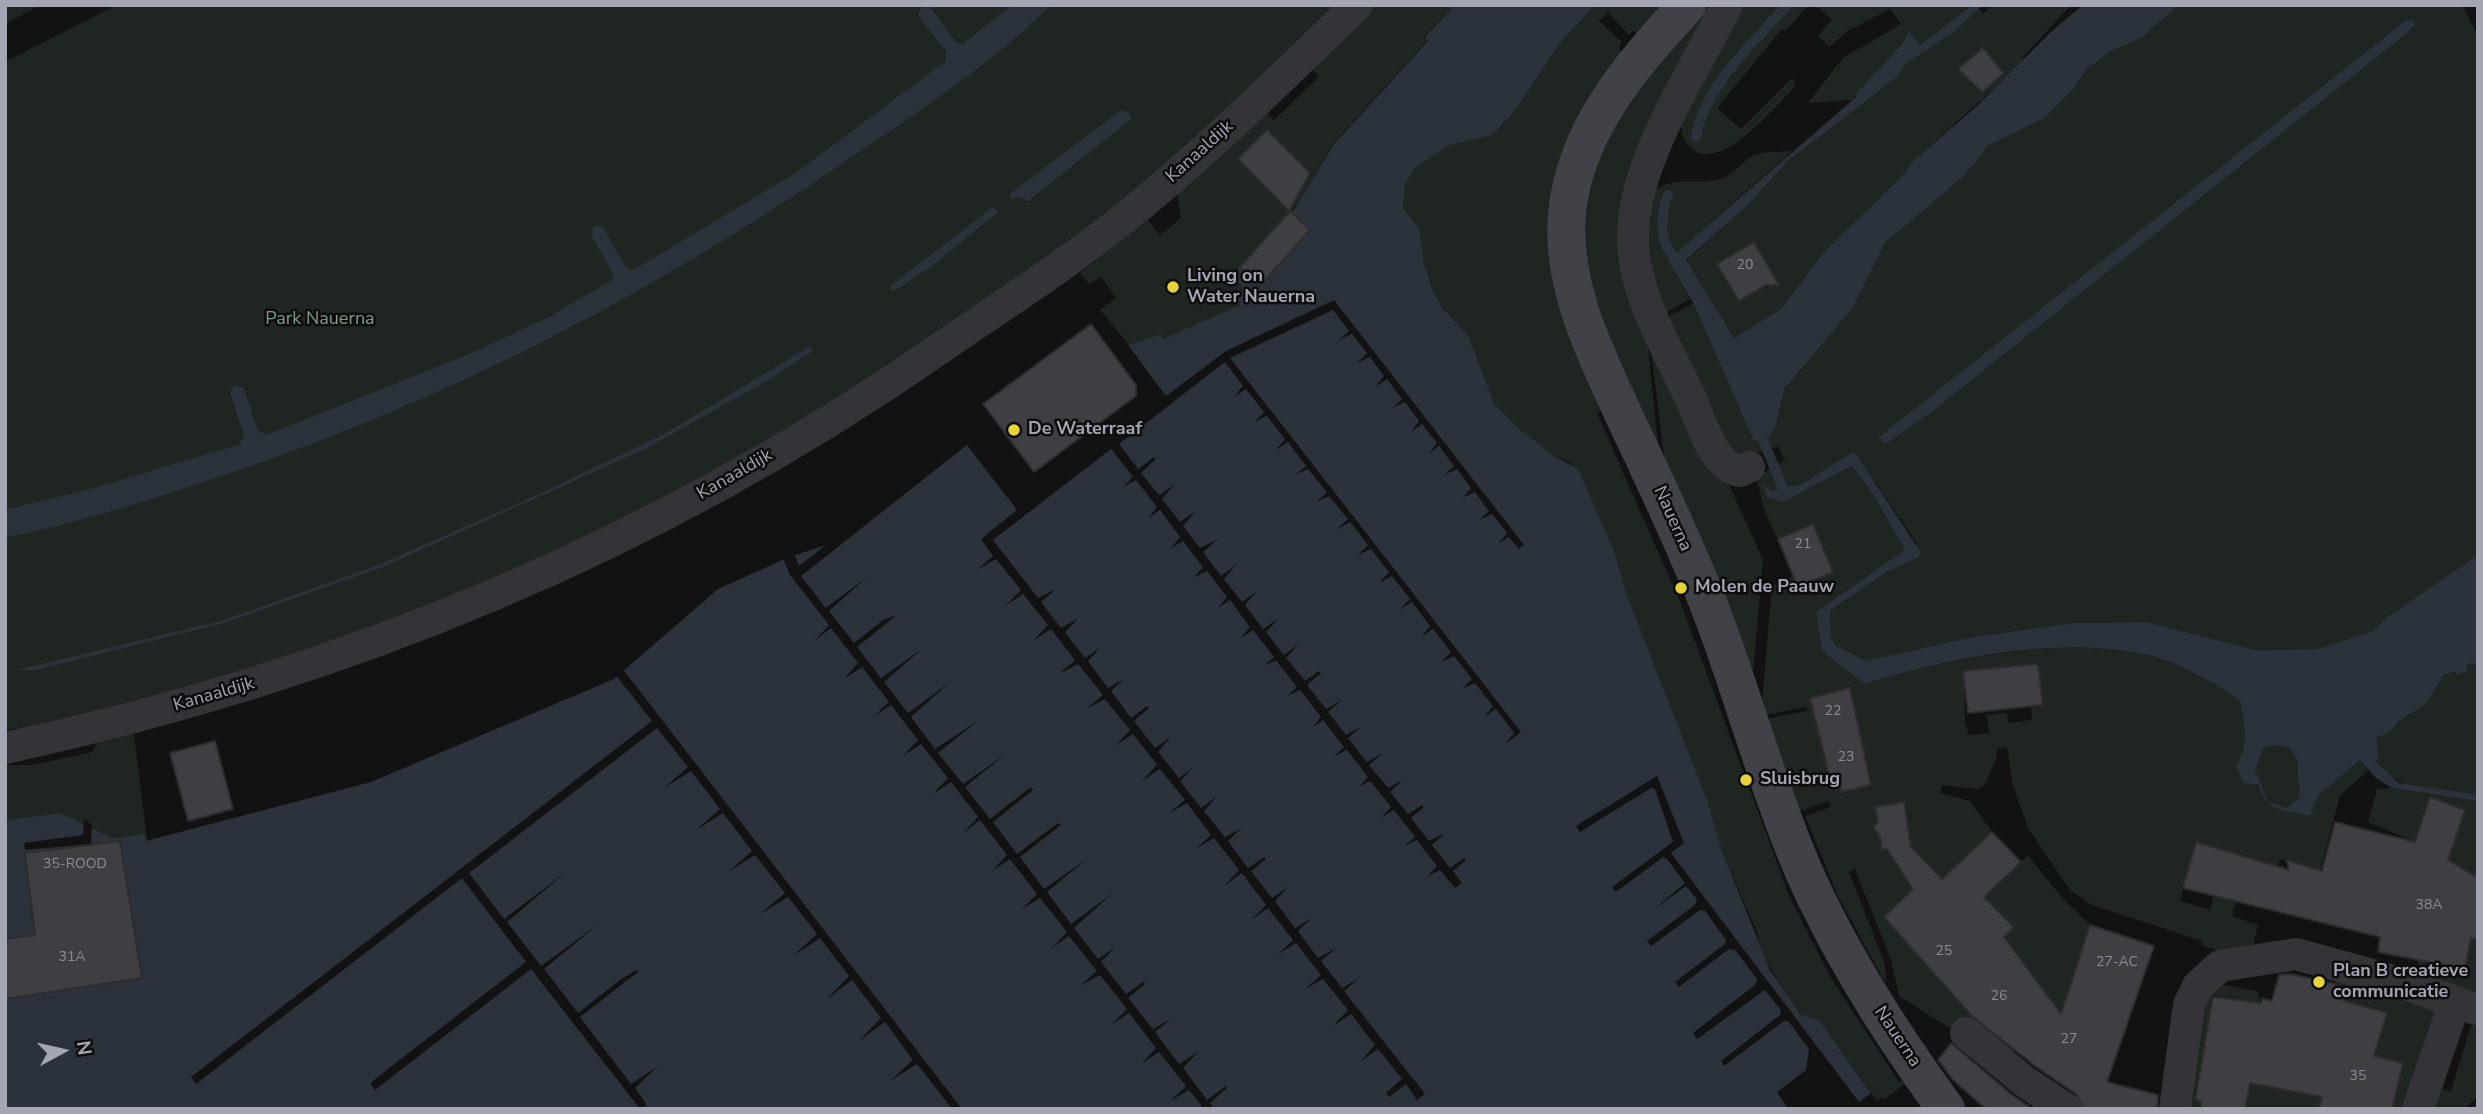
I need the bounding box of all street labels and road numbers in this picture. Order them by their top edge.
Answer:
street label: Kanaaldijk [1162,116,1238,188]
street label: Kanaaldijk [694,445,776,505]
street label: Nauerna [1648,483,1696,555]
street label: Kanaaldijk [171,673,257,717]
street label: Nauerna [1869,1002,1925,1072]

